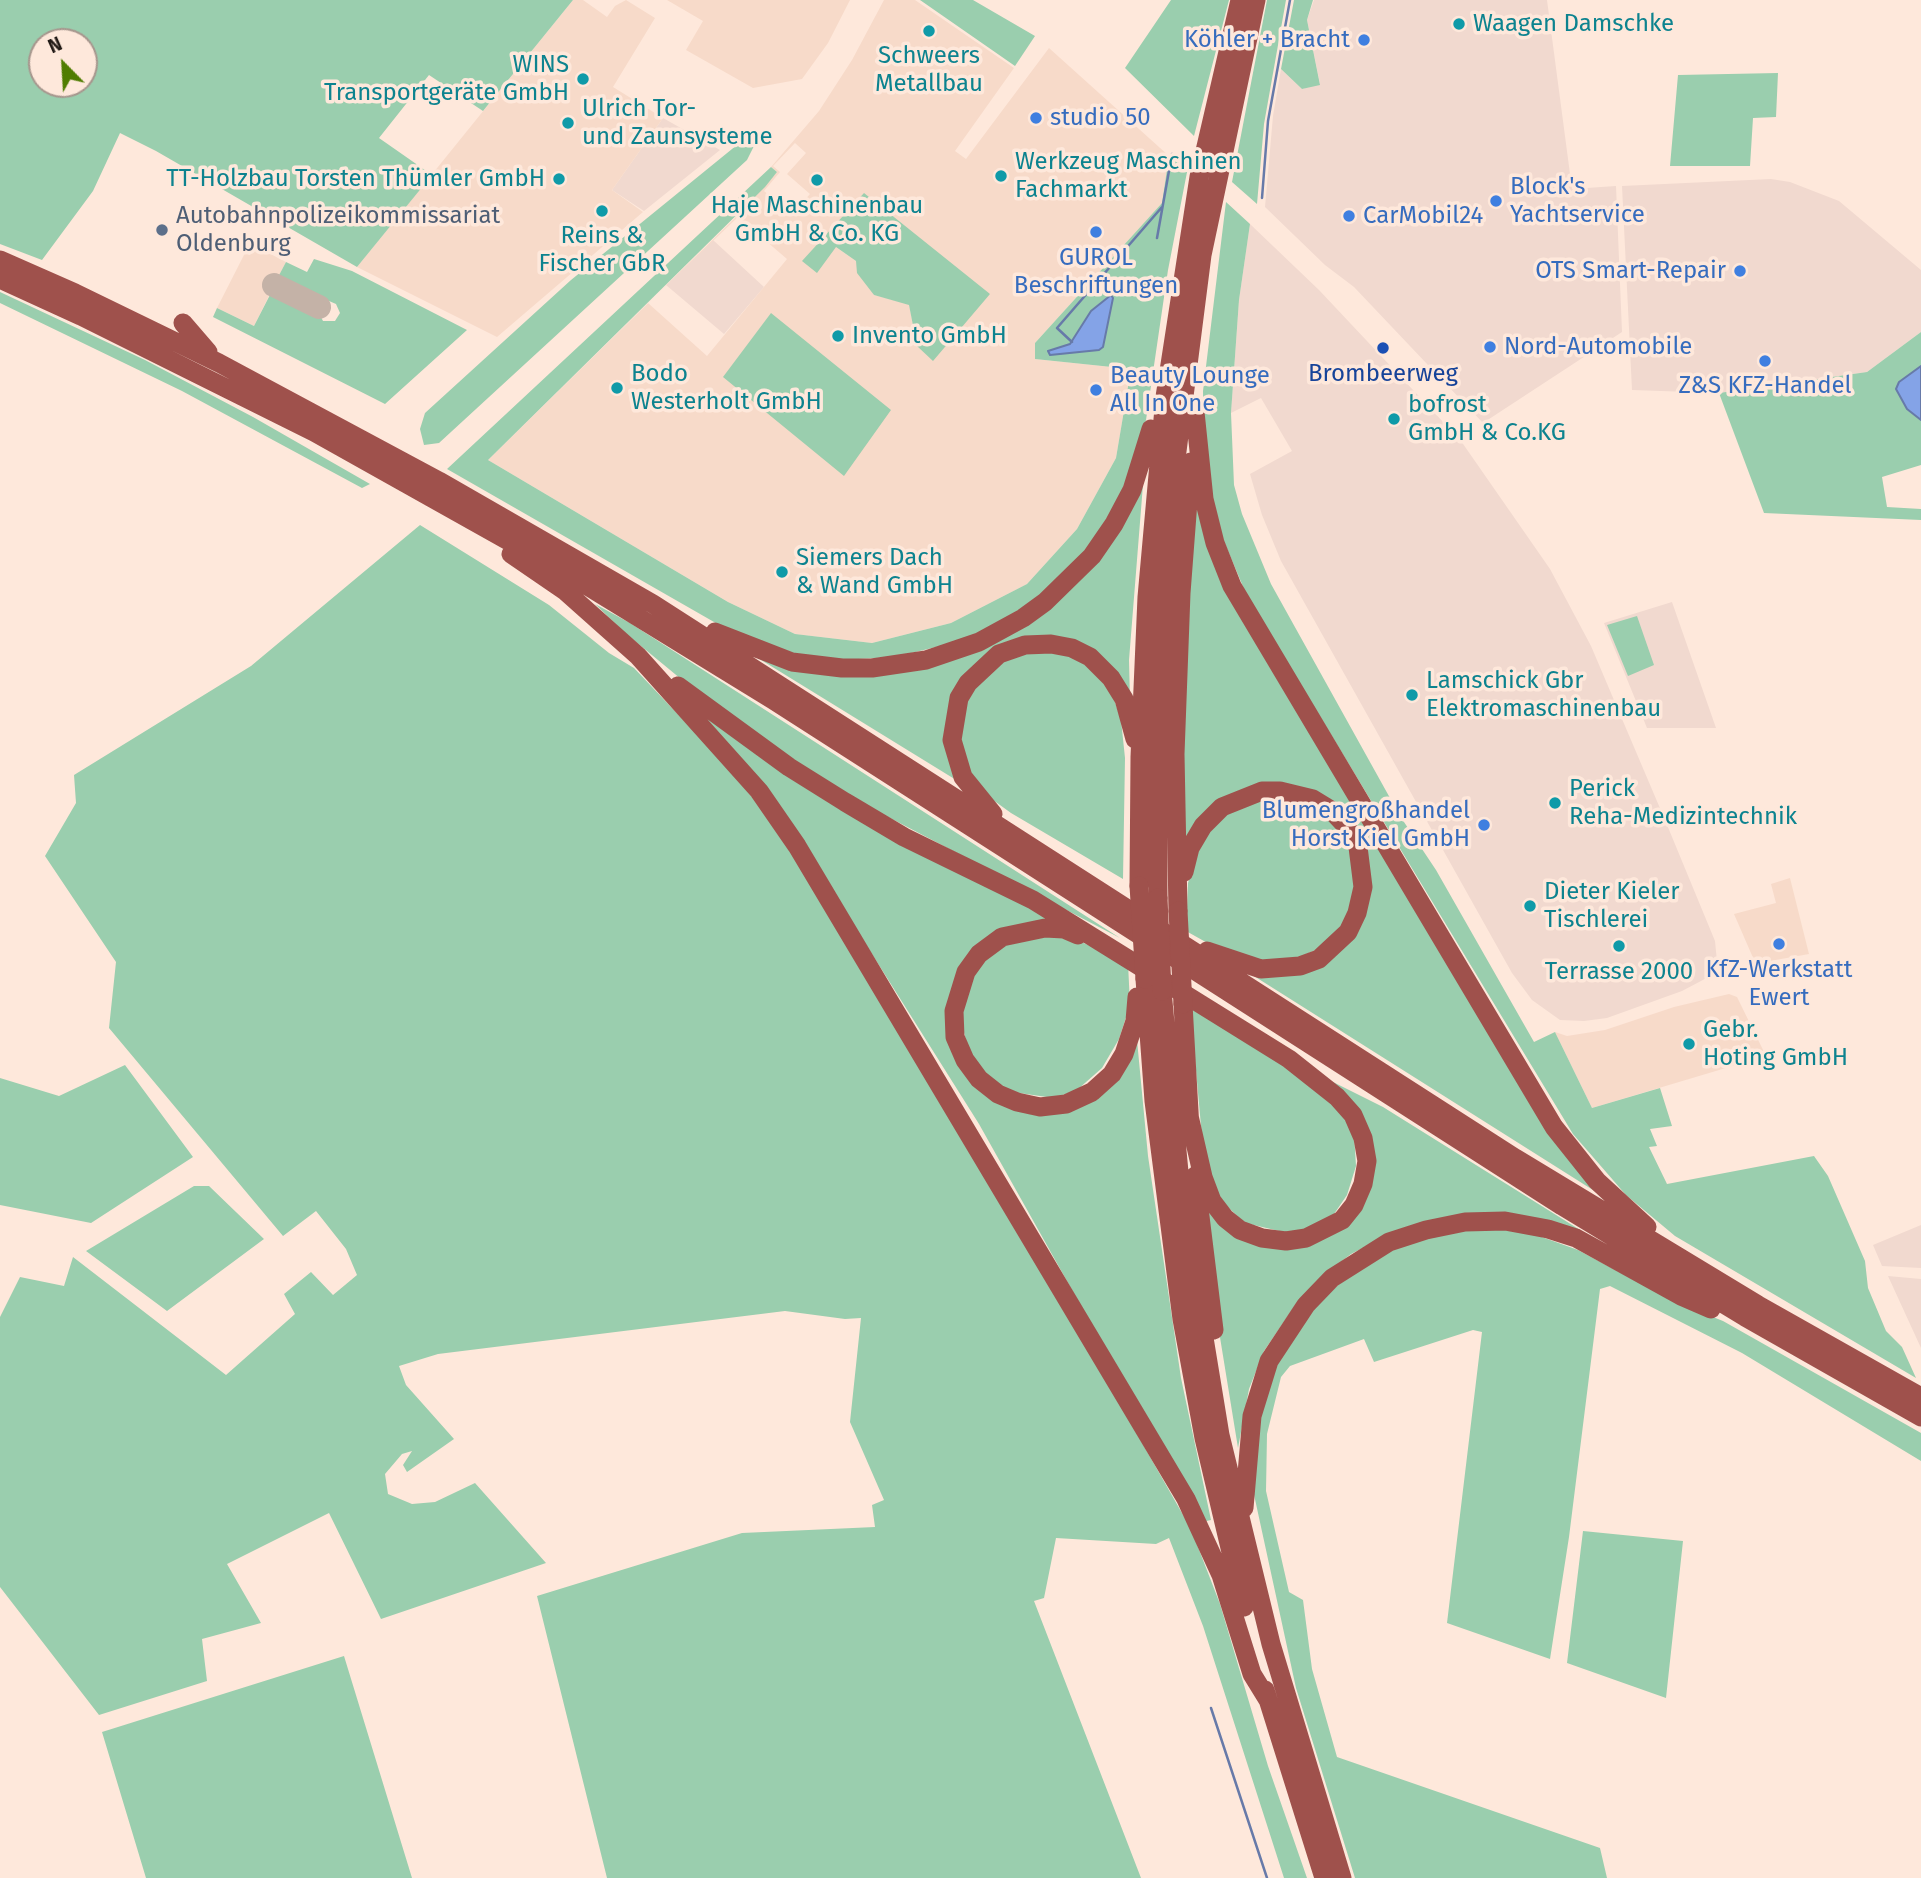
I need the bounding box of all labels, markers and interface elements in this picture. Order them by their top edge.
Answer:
place label: Waagen Damschke [1473,10,1674,38]
marker: Waagen Damschke [1451,16,1467,32]
marker: Schweers Metallbau [921,23,937,39]
place label: Köhler + Bracht [1184,26,1350,54]
north arrow [28,28,98,98]
text: N [45,32,65,58]
marker: Köhler + Bracht [1356,32,1372,48]
place label: Schweers Metallbau [875,42,983,98]
place label: WINS Transportgeräte GmbH [324,51,569,107]
marker: WINS Transportgeräte GmbH [575,71,591,87]
place label: Ulrich Tor- und Zaunsysteme [582,95,773,151]
place label: studio 50 [1050,104,1151,132]
marker: studio 50 [1028,110,1044,126]
marker: Ulrich Tor- und Zaunsysteme [560,115,576,131]
place label: Werkzeug Maschinen Fachmarkt [1015,148,1242,204]
place label: TT-Holzbau Torsten Thümler GmbH [166,165,545,193]
marker: Werkzeug Maschinen Fachmarkt [993,168,1009,184]
marker: TT-Holzbau Torsten Thümler GmbH [551,171,567,187]
marker: Haje Maschinenbau GmbH & Co. KG [809,172,825,188]
place label: Block's Yachtservice [1510,173,1645,229]
place label: Haje Maschinenbau GmbH & Co. KG [711,192,923,248]
marker: Block's Yachtservice [1488,193,1504,209]
place label: Autobahnpolizeikommissariat Oldenburg [176,202,500,258]
place label: CarMobil24 [1363,202,1483,230]
marker: Reins & Fischer GbR [594,203,610,219]
marker: CarMobil24 [1341,208,1357,224]
marker: Autobahnpolizeikommissariat Oldenburg [154,222,170,238]
place label: Reins & Fischer GbR [538,222,666,278]
marker: GUROL Beschriftungen [1088,224,1104,240]
place label: GUROL Beschriftungen [1014,244,1178,300]
place label: OTS Smart-Repair [1535,257,1726,285]
marker: OTS Smart-Repair [1732,263,1748,279]
place label: Invento GmbH [852,322,1007,350]
marker: Invento GmbH [830,328,846,344]
place label: Nord-Automobile [1504,333,1692,361]
marker: Nord-Automobile [1482,339,1498,355]
marker: Brombeerweg [1375,340,1391,356]
marker: Z&S KFZ-Handel [1757,353,1773,369]
place label: Bodo Westerholt GmbH [631,360,822,416]
place label: Brombeerweg [1308,360,1458,388]
place label: Beauty Lounge All In One [1110,362,1270,418]
place label: Z&S KFZ-Handel [1678,372,1852,400]
marker: Bodo Westerholt GmbH [609,380,625,396]
marker: Beauty Lounge All In One [1088,382,1104,398]
place label: bofrost GmbH & Co.KG [1408,391,1566,447]
marker: bofrost GmbH & Co.KG [1386,411,1402,427]
place label: Siemers Dach & Wand GmbH [796,544,953,600]
marker: Siemers Dach & Wand GmbH [774,564,790,580]
place label: Lamschick Gbr Elektromaschinenbau [1426,667,1661,723]
marker: Lamschick Gbr Elektromaschinenbau [1404,687,1420,703]
place label: Perick Reha-Medizintechnik [1569,775,1797,831]
marker: Perick Reha-Medizintechnik [1547,795,1563,811]
place label: Blumengroßhandel Horst Kiel GmbH [1262,797,1470,853]
marker: Blumengroßhandel Horst Kiel GmbH [1476,817,1492,833]
place label: Dieter Kieler Tischlerei [1544,878,1680,934]
marker: Dieter Kieler Tischlerei [1522,898,1538,914]
marker: KfZ-Werkstatt Ewert [1771,936,1787,952]
marker: Terrasse 2000 [1611,938,1627,954]
place label: KfZ-Werkstatt Ewert [1706,956,1852,1012]
place label: Terrasse 2000 [1545,958,1693,986]
place label: Gebr. Hoting GmbH [1703,1016,1848,1072]
marker: Gebr. Hoting GmbH [1681,1036,1697,1052]

